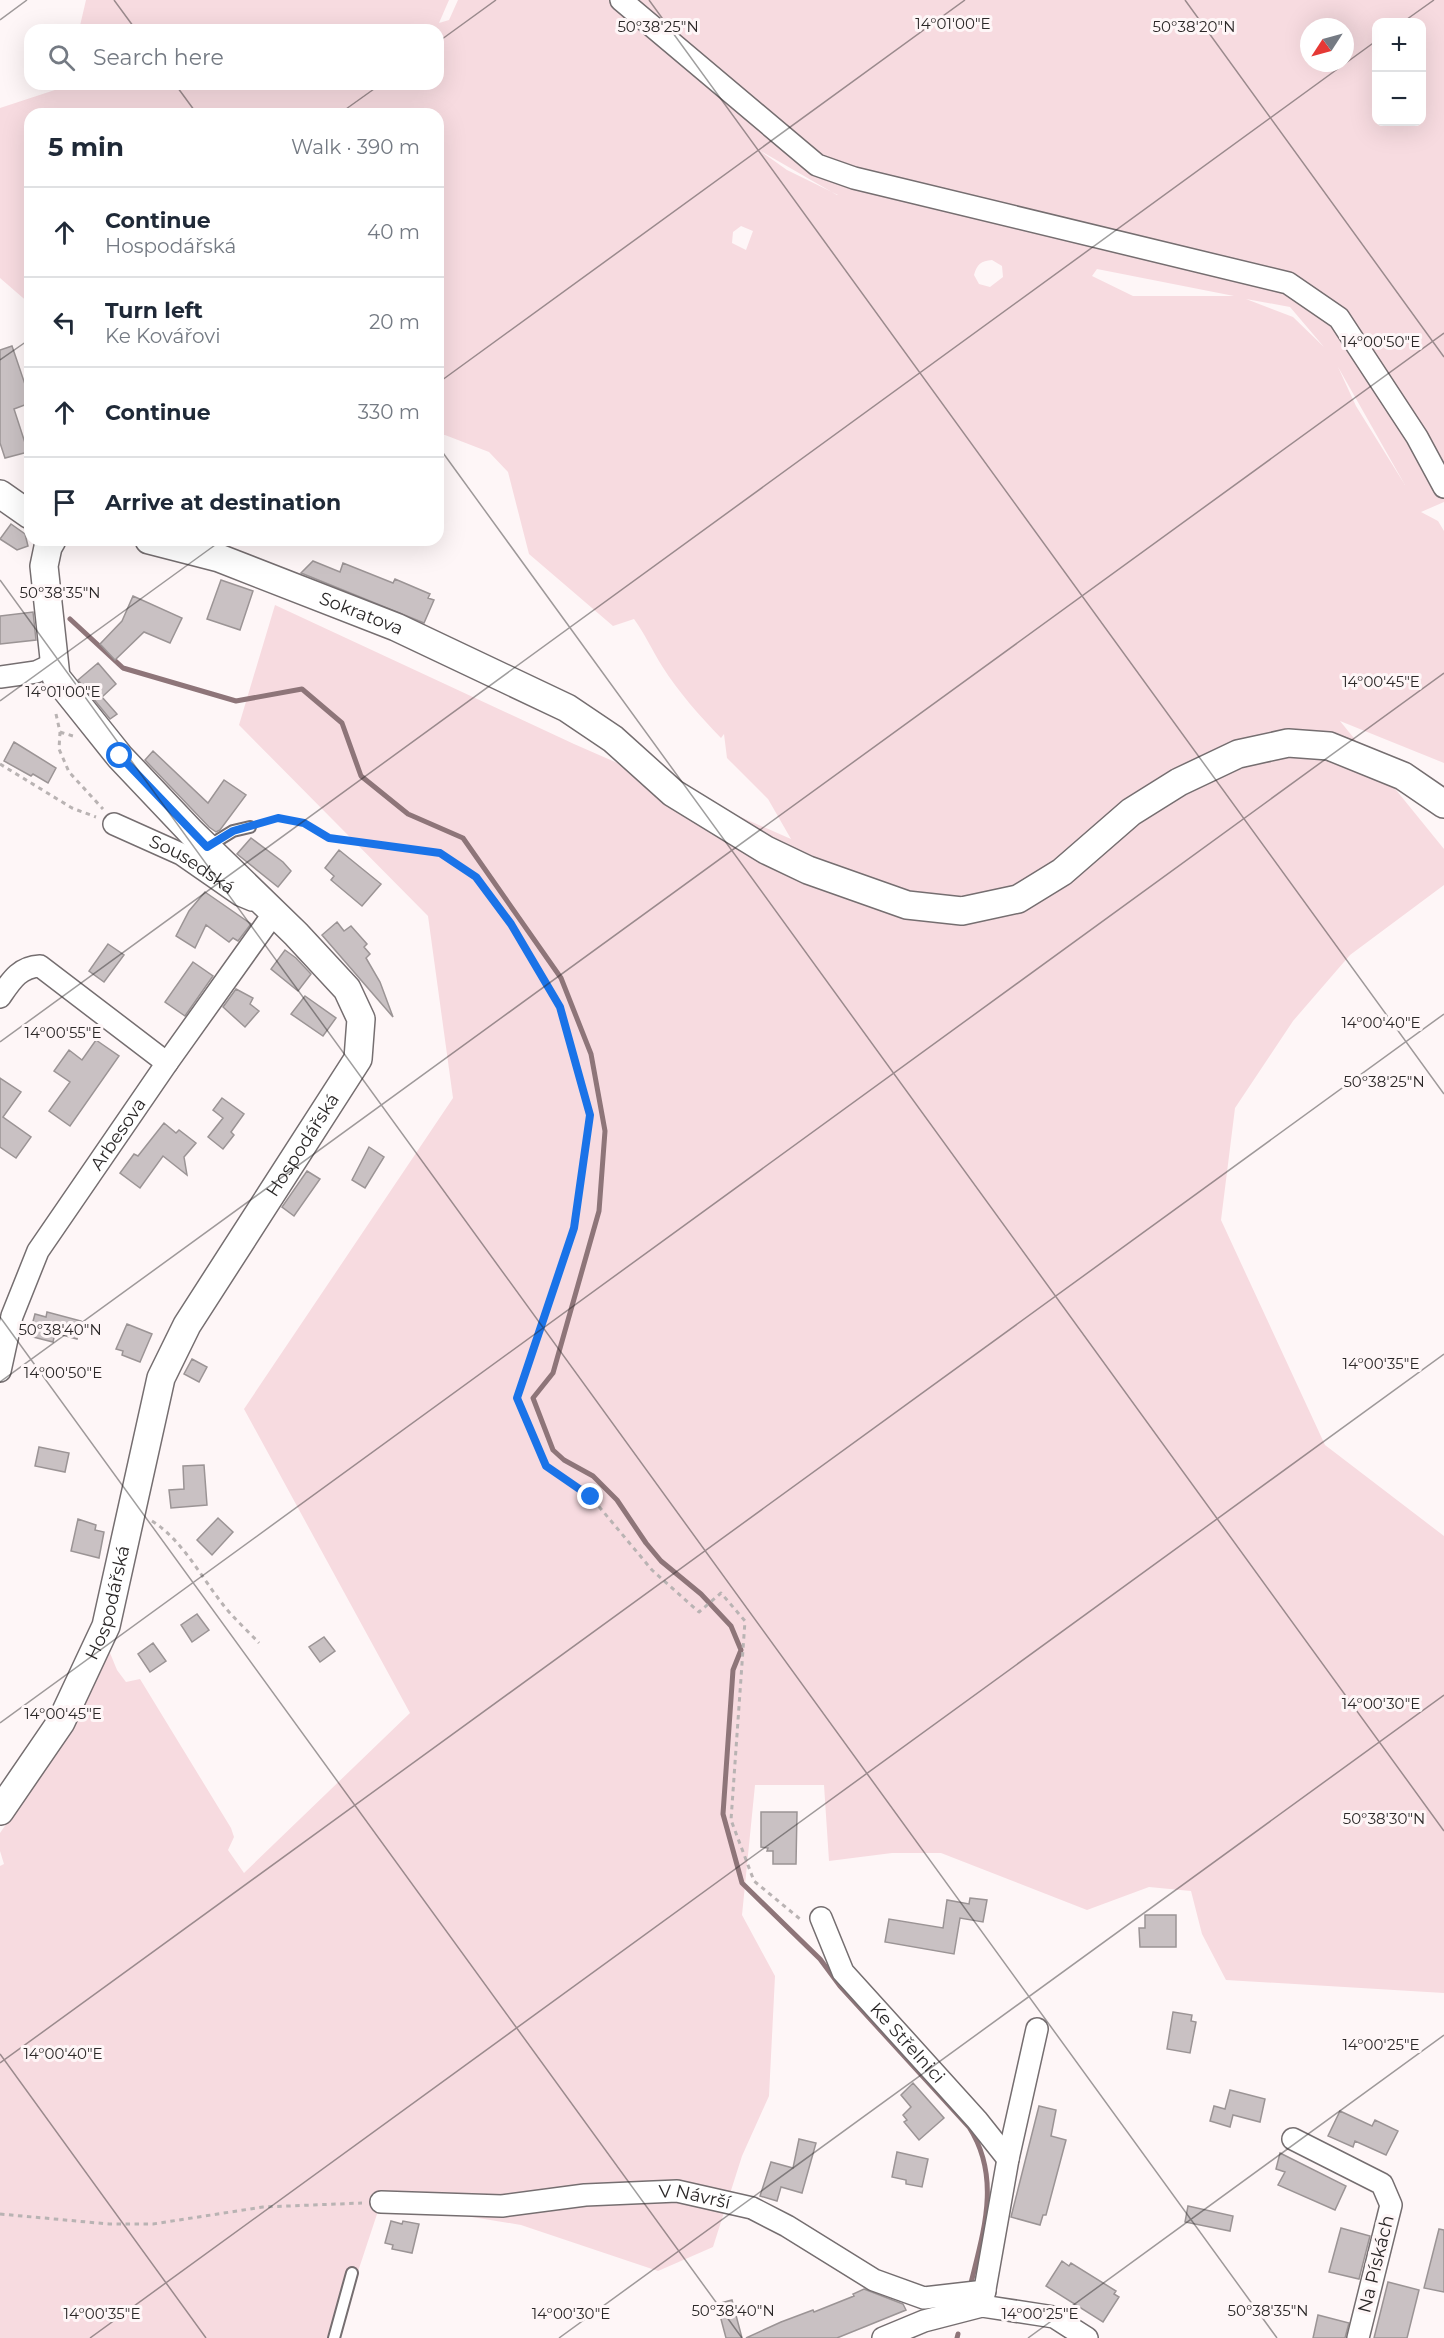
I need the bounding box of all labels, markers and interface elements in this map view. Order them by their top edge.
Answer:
text: 14°01'00"E [915,14,991,33]
text: 50°38'25"N [617,17,699,36]
text: 50°38'20"N [1153,17,1235,36]
north arrow [1300,18,1354,72]
map controls [1372,18,1426,126]
button: + [1372,18,1426,72]
search box [24,24,444,90]
icon: search [45,41,78,74]
text: Search here [93,44,224,71]
button: − [1372,72,1426,126]
text: 5 min [48,131,124,163]
text: Walk · 390 m [291,135,420,159]
text: Continue [105,207,211,234]
icon: ahead [48,216,81,249]
text: 40 m [367,220,420,244]
text: Hospodářská [105,234,236,258]
text: Turn left [105,297,203,324]
icon: left [48,306,81,339]
text: 20 m [369,310,420,334]
text: Ke Kovářovi [105,324,221,348]
text: 14°00'50"E [1342,332,1420,351]
icon: ahead [48,396,81,429]
text: Continue [105,399,211,426]
text: 330 m [358,400,420,424]
icon: arrive [48,486,81,519]
text: Arrive at destination [105,489,341,516]
text: 50°38'35"N [20,583,100,602]
street label: Sokratova [316,587,407,640]
text: 14°00'45"E [1342,672,1420,691]
text: 14°01'00"E [25,682,101,701]
route start [106,742,132,768]
street label: Sousedská [146,830,239,899]
text: 14°00'40"E [1341,1013,1421,1032]
text: 14°00'55"E [25,1023,101,1042]
text: 50°38'25"N [1343,1072,1425,1091]
street label: Hospodářská [261,1089,344,1201]
street label: Arbesova [86,1094,151,1175]
text: 50°38'40"N [18,1320,102,1339]
text: 14°00'35"E [1343,1354,1419,1373]
text: 14°00'50"E [24,1363,102,1382]
route end [577,1483,603,1509]
street label: Hospodářská [81,1543,135,1663]
text: 14°00'30"E [1342,1694,1420,1713]
text: 14°00'45"E [24,1704,102,1723]
text: 50°38'30"N [1343,1809,1425,1828]
street label: Ke Střelnici [865,1998,949,2088]
text: 14°00'25"E [1342,2035,1420,2054]
text: 14°00'40"E [23,2044,103,2063]
street label: V Návrší [658,2180,734,2214]
street label: Na Pískách [1353,2213,1399,2315]
text: 50°38'40"N [691,2301,775,2320]
text: 50°38'35"N [1228,2301,1308,2320]
text: 14°00'35"E [64,2304,140,2323]
text: 14°00'30"E [532,2304,610,2323]
text: 14°00'25"E [1001,2304,1079,2323]

